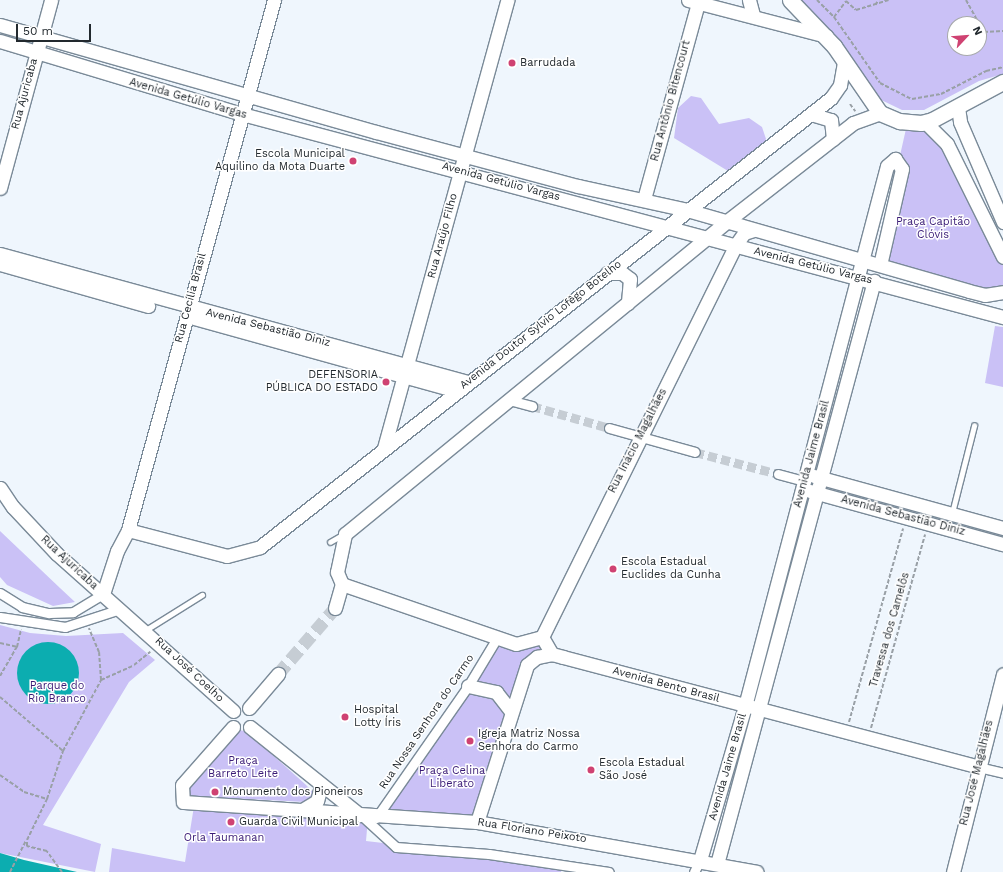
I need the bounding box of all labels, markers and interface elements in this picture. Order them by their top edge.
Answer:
scale bar [18,16,93,42]
north arrow [947,16,987,56]
text: 50 m [23,24,53,38]
text: N [970,24,985,37]
street label: Rua Antônio Bitencourt [648,39,694,163]
place label: Barrudada [520,56,575,70]
street label: Rua Ajuricaba [9,57,41,131]
marker: Barrudada [507,58,517,68]
street label: Avenida Getúlio Vargas [127,76,249,122]
place label: Escola Municipal Aquilino da Mota Duarte [214,148,345,174]
marker: Escola Municipal Aquilino da Mota Duarte [348,156,358,166]
street label: Avenida Getúlio Vargas [440,160,562,204]
street label: Rua Araújo Filho [425,192,461,280]
park label: Praça Capitão Clóvis [896,216,970,242]
street label: Avenida Getúlio Vargas [752,245,874,287]
street label: Rua Cecília Brasil [173,251,209,345]
street label: Avenida Doutor Sylvio Lofêgo Botelho [457,258,625,392]
street label: Avenida Sebastião Diniz [204,306,332,350]
place label: DEFENSORIA PÚBLICA DO ESTADO [265,369,378,395]
marker: DEFENSORIA PÚBLICA DO ESTADO [381,377,391,387]
street label: Rua Inácio Magalhães [606,386,670,496]
street label: Avenida Jaime Brasil [791,399,833,509]
street label: Avenida Sebastião Diniz [839,493,967,539]
street label: Rua Ajuricaba [37,533,101,593]
place label: Escola Estadual Euclides da Cunha [621,556,721,582]
marker: Escola Estadual Euclides da Cunha [608,564,618,574]
street label: Travessa dos Camelôs [867,571,913,689]
street label: Rua José Coelho [152,635,226,705]
street label: Rua Nossa Senhora do Carmo [377,652,477,792]
street label: Avenida Bento Brasil [611,664,721,706]
park label: Parque do Rio Branco [28,680,86,706]
place label: Hospital Lotty Íris [354,704,401,730]
marker: Hospital Lotty Íris [339,711,351,723]
street label: Avenida Jaime Brasil [706,712,750,822]
street label: Rua José Magalhães [957,719,997,827]
place label: Igreja Matriz Nossa Senhora do Carmo [478,728,580,754]
marker: Igreja Matriz Nossa Senhora do Carmo [465,736,475,746]
park label: Praça Barreto Leite [208,755,278,781]
place label: Escola Estadual São José [599,757,685,783]
park label: Praça Celina Liberato [419,765,485,791]
marker: Escola Estadual São José [586,765,596,775]
place label: Monumento dos Pioneiros [223,785,363,799]
marker: Monumento dos Pioneiros [210,787,220,797]
place label: Guarda Civil Municipal [239,815,359,829]
street label: Rua Floriano Peixoto [476,816,588,846]
marker: Guarda Civil Municipal [226,817,236,827]
park label: Orla Taumanan [183,831,265,845]

